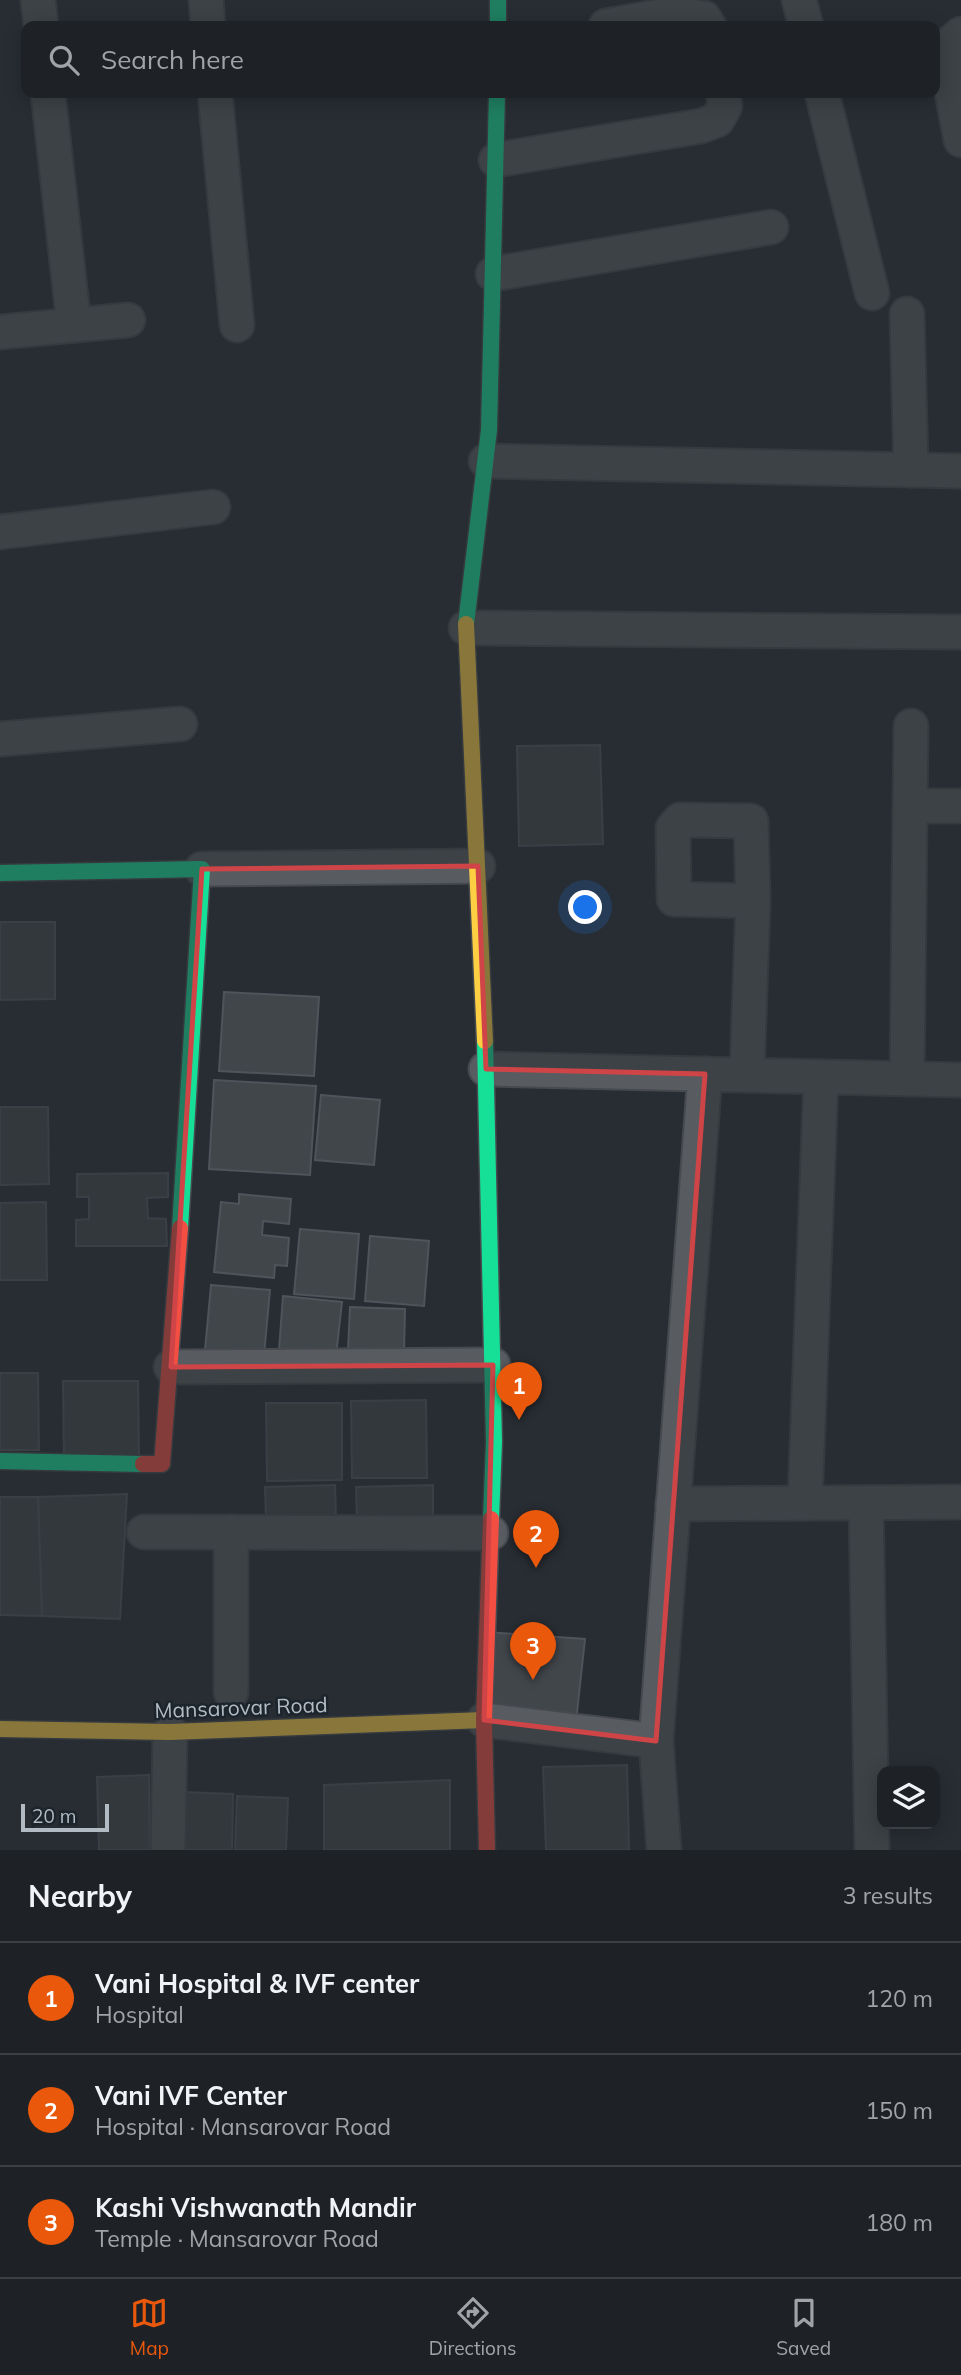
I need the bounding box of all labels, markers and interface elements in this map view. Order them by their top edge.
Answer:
search box [21,21,940,98]
icon: search [45,41,83,79]
text: Search here [101,43,244,76]
your location [568,890,602,924]
pin: 1 [496,1362,542,1420]
pin: 2 [513,1510,559,1568]
pin: 3 [510,1622,556,1680]
street label: Mansarovar Road [154,1691,328,1723]
map controls [877,1766,940,1829]
button: layers [877,1766,940,1829]
scale bar [21,1801,108,1833]
text: 20 m [32,1804,76,1828]
text: Nearby [28,1877,132,1915]
text: 3 results [843,1881,933,1910]
text: Vani Hospital & IVF center [95,1967,419,2000]
text: 1 [44,1984,58,2013]
text: 120 m [865,1984,933,2013]
text: Hospital [95,2000,184,2029]
text: Vani IVF Center [95,2079,287,2112]
text: 2 [44,2096,58,2125]
text: 150 m [865,2096,933,2125]
text: Hospital · Mansarovar Road [95,2112,391,2141]
text: Kashi Vishwanath Mandir [95,2191,416,2224]
text: 3 [44,2208,58,2237]
text: 180 m [865,2208,933,2237]
text: Temple · Mansarovar Road [95,2224,379,2253]
tab: Map [130,2294,169,2360]
tab: Directions [429,2294,517,2360]
tab: Saved [776,2294,831,2360]

